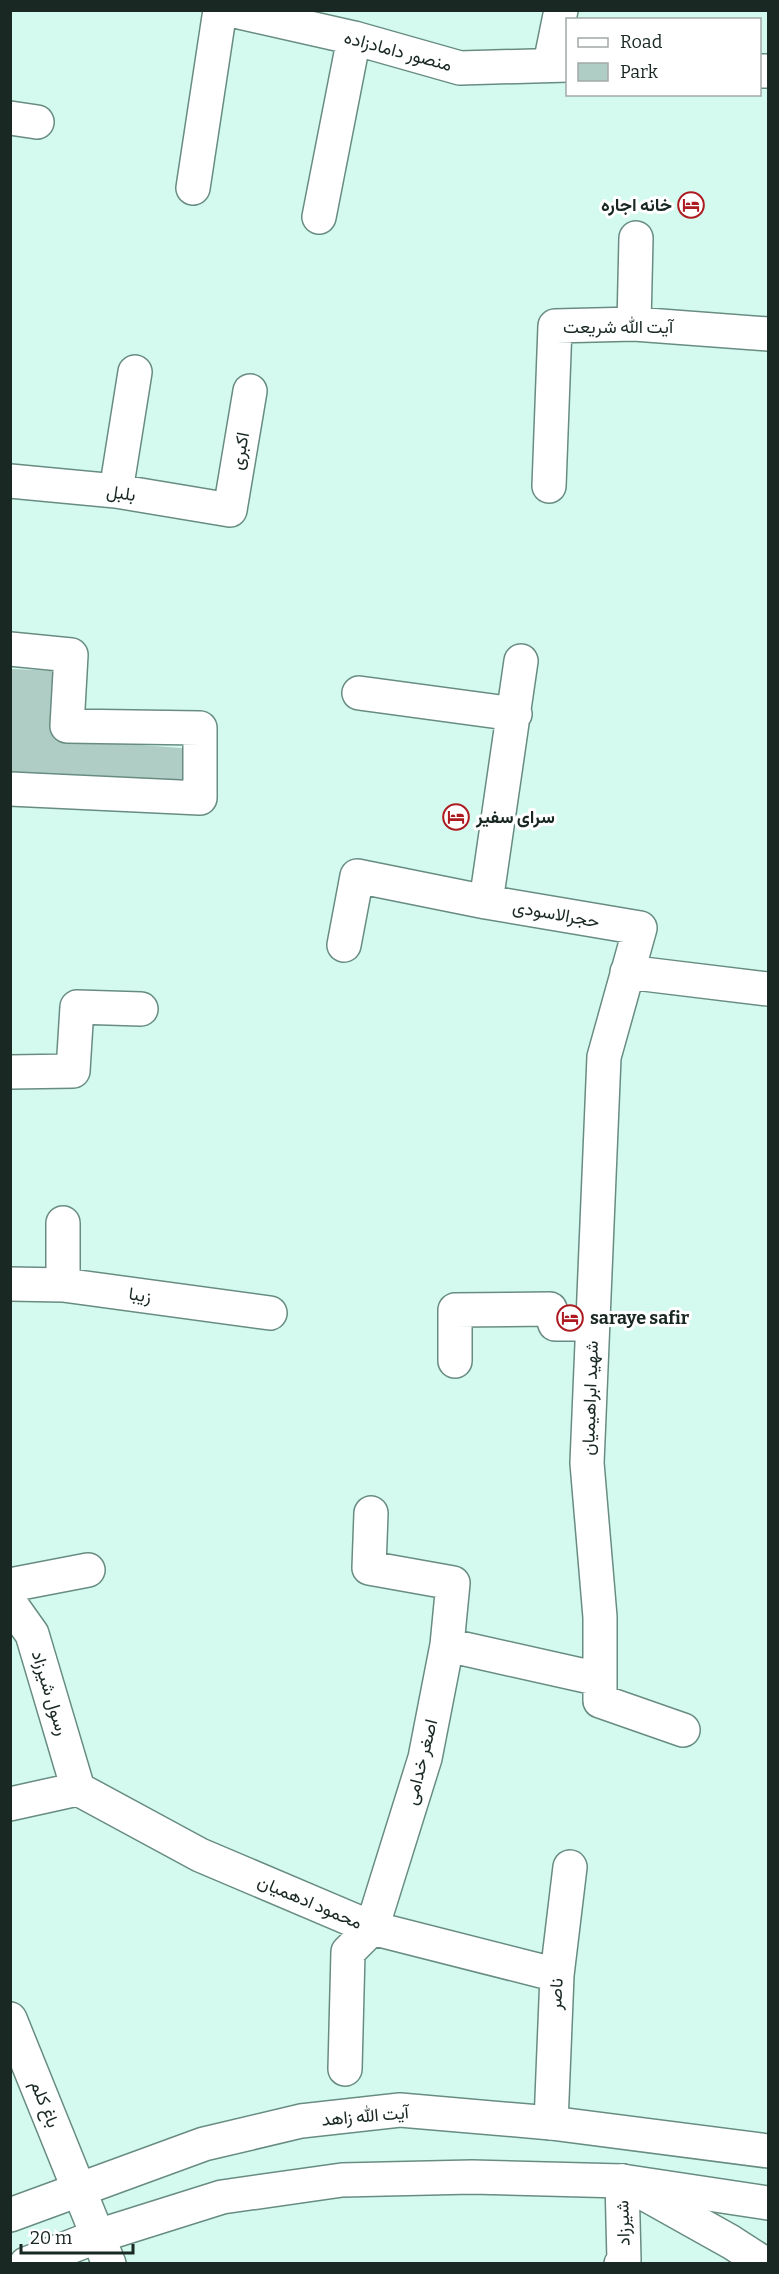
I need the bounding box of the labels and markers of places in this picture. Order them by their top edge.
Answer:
hotel icon: خانه اجاره [676,190,706,220]
place label: خانه اجاره [601,194,672,216]
hotel icon: سرای سفیر [441,802,471,832]
place label: سرای سفیر [475,806,555,828]
hotel icon: saraye safir [555,1303,585,1333]
place label: saraye safir [590,1307,690,1329]

